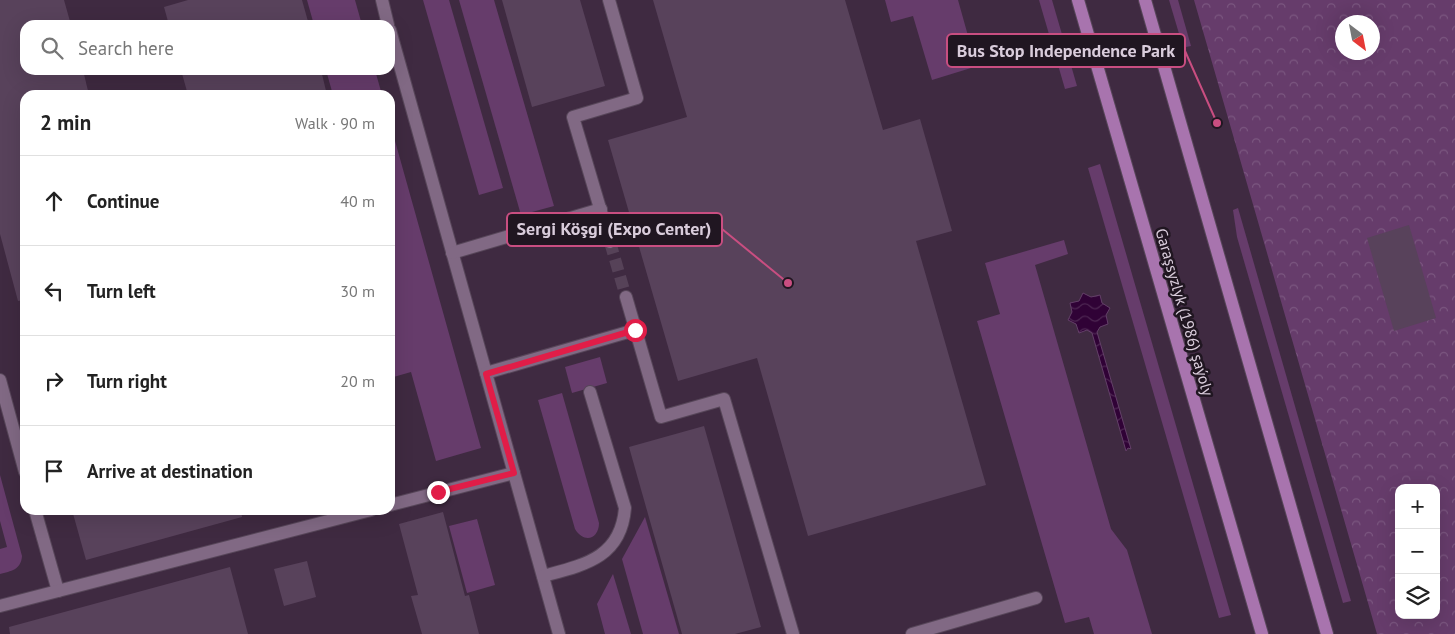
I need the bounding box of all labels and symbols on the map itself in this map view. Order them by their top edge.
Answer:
north arrow [1335,15,1380,60]
callout: Bus Stop Independence Park [947,34,1185,67]
text: Bus Stop Independence Park [957,39,1175,62]
callout: Sergi Köşgi (Expo Center) [507,213,722,246]
text: Sergi Köşgi (Expo Center) [517,217,712,240]
street label: Garaşsyzlyk (1986) şaýoly [1151,226,1219,399]
route start [624,319,647,342]
route end [427,481,450,504]

